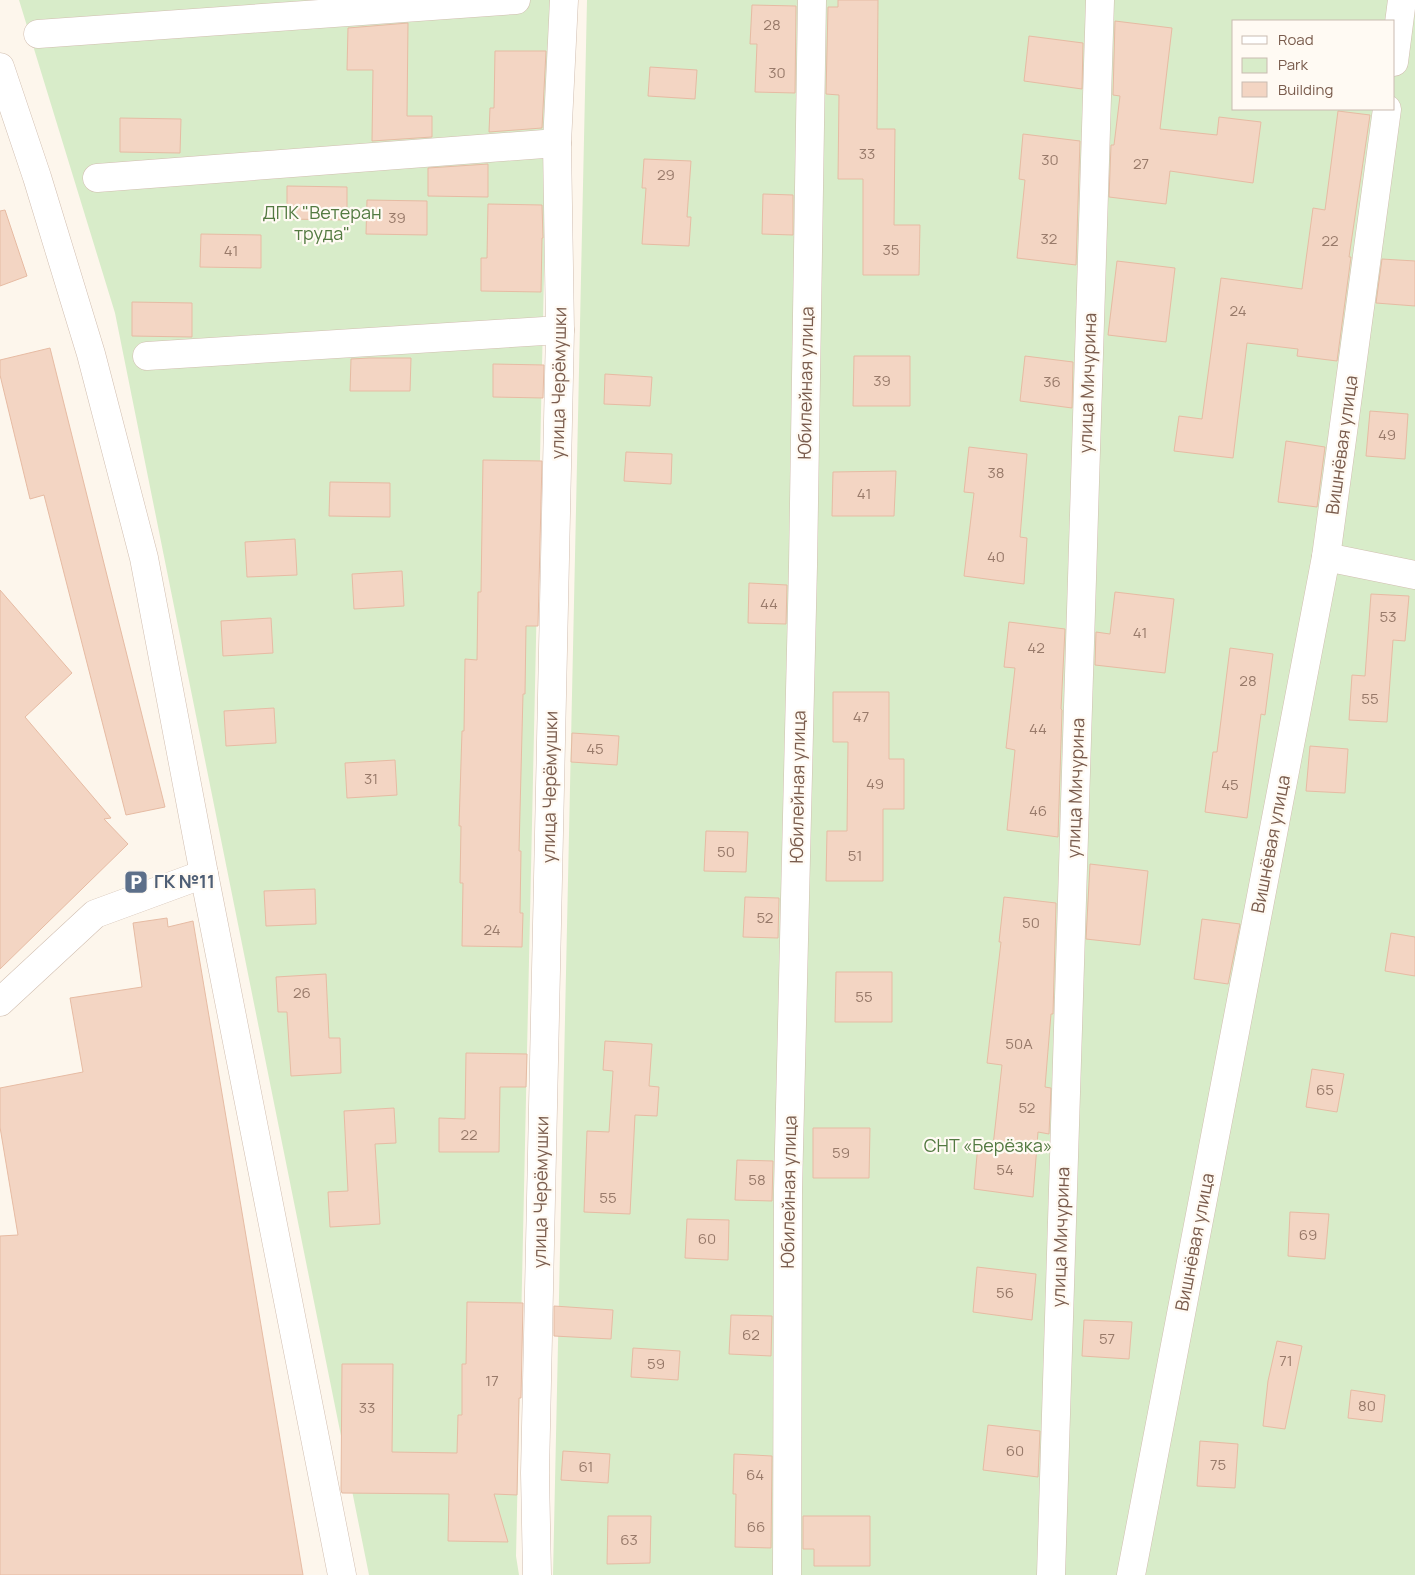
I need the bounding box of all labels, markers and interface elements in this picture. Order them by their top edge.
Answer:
house number: 28 [763,14,781,35]
legend [1232,20,1395,110]
text: Road [1278,29,1314,50]
text: Park [1278,54,1308,75]
house number: 30 [768,62,786,83]
text: Building [1278,79,1333,100]
house number: 33 [859,143,875,164]
house number: 30 [1041,149,1059,170]
house number: 27 [1133,153,1149,174]
house number: 29 [657,164,675,185]
park label: ДПК "Ветеран труда" [262,200,382,245]
house number: 39 [388,207,406,228]
house number: 32 [1041,228,1057,249]
house number: 22 [1321,230,1339,251]
house number: 35 [883,239,899,260]
house number: 41 [224,240,238,261]
house number: 24 [1229,300,1247,321]
street label: Юбилейная улица [792,306,818,460]
street label: улица Черёмушки [545,307,571,459]
street label: улица Мичурина [1073,312,1101,454]
house number: 39 [873,370,891,391]
house number: 36 [1043,371,1061,392]
street label: Вишнёвая улица [1319,374,1363,516]
house number: 49 [1378,424,1396,445]
house number: 38 [987,462,1005,483]
house number: 41 [857,483,871,504]
house number: 40 [987,546,1005,567]
house number: 44 [760,593,778,614]
house number: 53 [1380,606,1396,627]
house number: 41 [1133,622,1147,643]
house number: 42 [1027,637,1045,658]
house number: 28 [1239,670,1257,691]
house number: 55 [1361,688,1379,709]
house number: 47 [853,706,869,727]
street label: Юбилейная улица [784,710,810,864]
street label: улица Черёмушки [536,711,562,863]
street label: улица Мичурина [1061,717,1089,859]
house number: 44 [1029,718,1047,739]
house number: 45 [586,738,604,759]
house number: 31 [364,768,378,789]
house number: 49 [866,773,884,794]
street label: Вишнёвая улица [1245,773,1295,915]
house number: 45 [1221,774,1239,795]
house number: 46 [1029,800,1047,821]
house number: 50 [717,841,735,862]
house number: 51 [848,845,862,866]
parking icon: ГК №11 [123,869,149,895]
place label: ГК №11 [154,869,215,893]
house number: 52 [757,907,773,928]
house number: 50 [1022,912,1040,933]
house number: 24 [483,919,501,940]
house number: 26 [293,982,311,1003]
house number: 55 [855,986,873,1007]
house number: 50А [1005,1033,1033,1054]
house number: 65 [1316,1079,1334,1100]
house number: 52 [1019,1097,1035,1118]
street label: Юбилейная улица [775,1115,801,1269]
street label: улица Черёмушки [527,1116,553,1268]
house number: 22 [460,1124,478,1145]
park label: СНТ «Берёзка» [924,1133,1052,1157]
house number: 59 [832,1142,850,1163]
house number: 54 [996,1159,1014,1180]
street label: улица Мичурина [1046,1166,1074,1308]
house number: 58 [748,1169,766,1190]
street label: Вишнёвая улица [1169,1171,1219,1313]
house number: 55 [599,1187,617,1208]
house number: 69 [1299,1224,1317,1245]
house number: 60 [698,1228,716,1249]
house number: 56 [996,1282,1014,1303]
house number: 62 [742,1324,760,1345]
house number: 57 [1099,1328,1115,1349]
house number: 71 [1279,1350,1293,1371]
house number: 59 [647,1353,665,1374]
house number: 17 [485,1370,499,1391]
house number: 80 [1358,1395,1376,1416]
house number: 33 [359,1397,375,1418]
house number: 60 [1006,1440,1024,1461]
house number: 75 [1210,1454,1226,1475]
house number: 61 [579,1456,593,1477]
house number: 64 [746,1464,764,1485]
house number: 66 [747,1516,765,1537]
house number: 63 [620,1529,638,1550]

